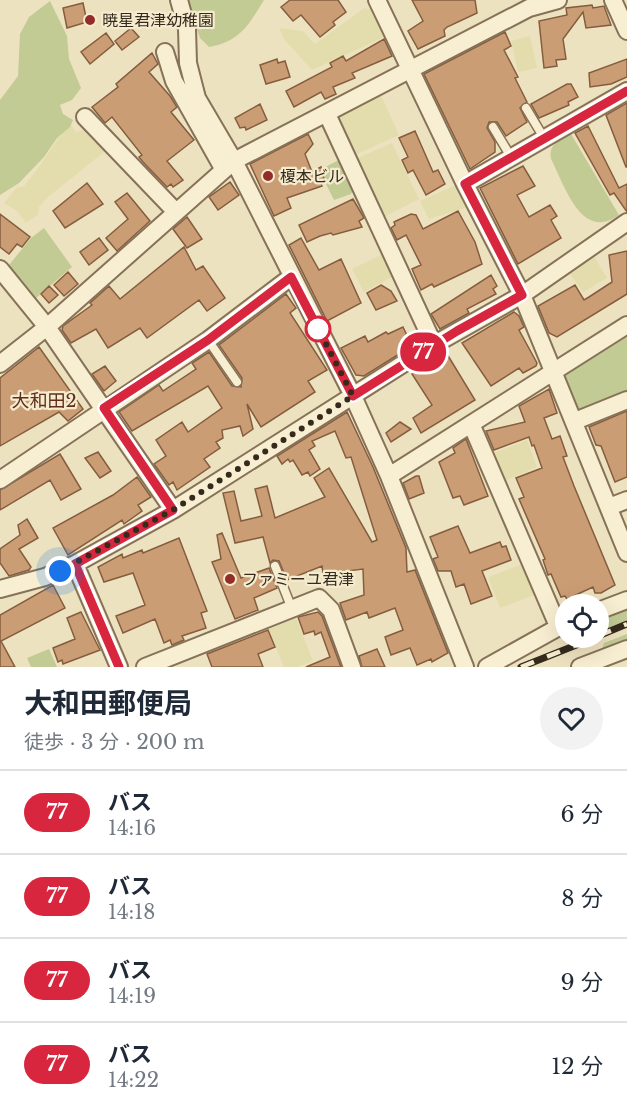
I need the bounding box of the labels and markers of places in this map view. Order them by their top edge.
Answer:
place label: 暁星君津幼稚園 [102,10,214,30]
marker: 暁星君津幼稚園 [83,13,97,27]
place label: 榎本ビル [280,166,344,186]
marker: 榎本ビル [261,169,275,183]
unlabelled marker [305,316,331,342]
place label: ファミーユ君津 [242,569,354,589]
marker: ファミーユ君津 [223,572,237,586]

